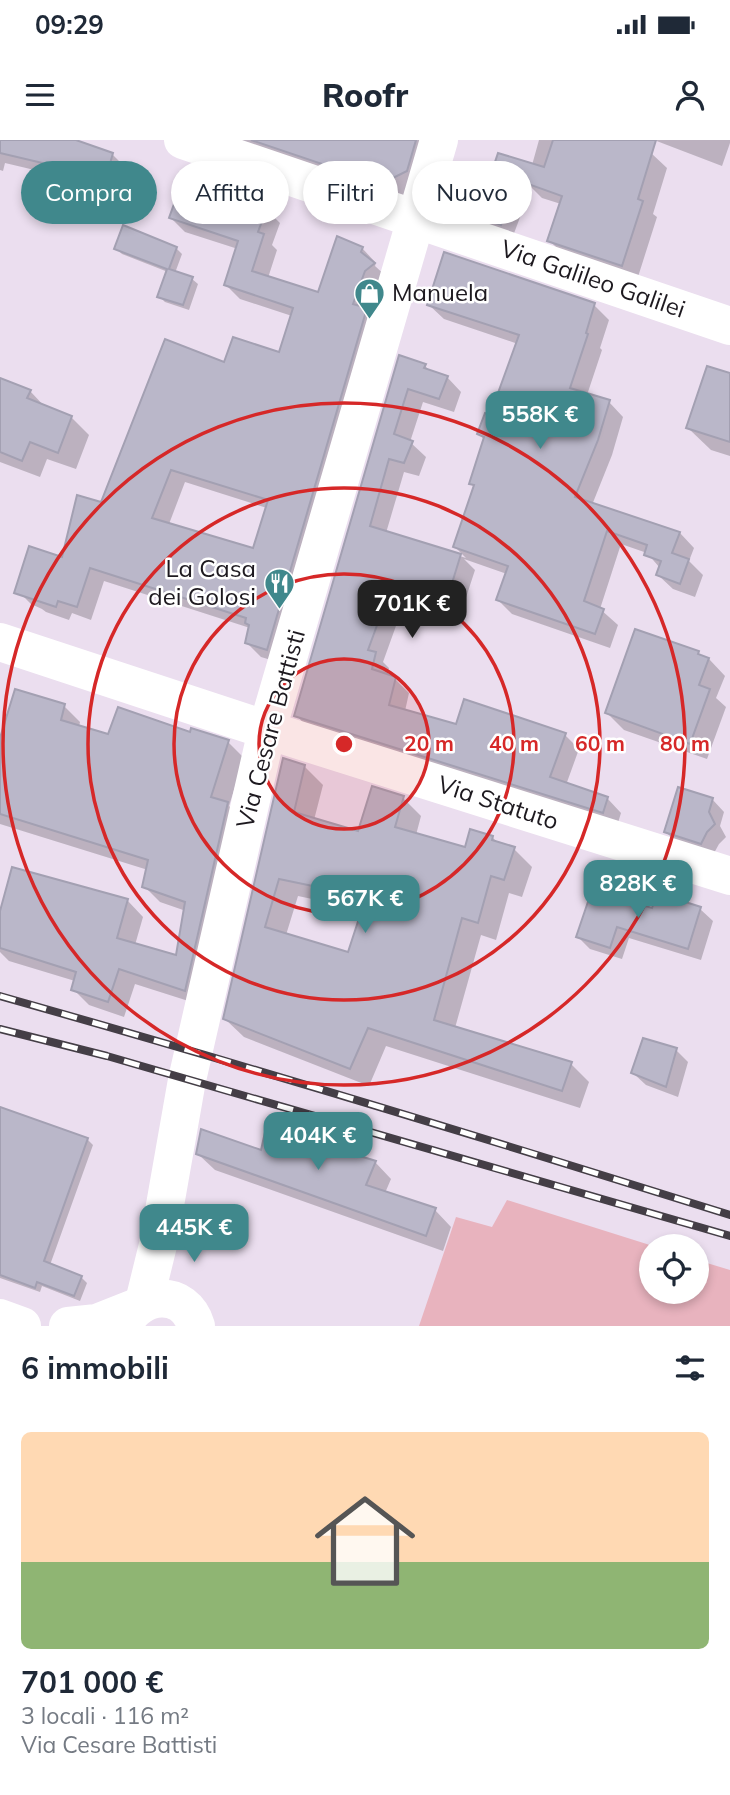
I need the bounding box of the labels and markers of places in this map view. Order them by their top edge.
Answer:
shop icon: Manuela [352,276,386,320]
place label: Manuela [392,277,488,307]
pin: 558K € [483,392,597,451]
place label: La Casa dei Golosi [148,553,256,611]
restaurant icon: La Casa dei Golosi [262,566,296,610]
pin: 701K € [355,580,469,640]
centre of rings [332,732,356,756]
pin: 828K € [581,860,695,920]
pin: 567K € [308,876,422,935]
pin: 404K € [261,1112,375,1172]
pin: 445K € [137,1204,251,1264]

